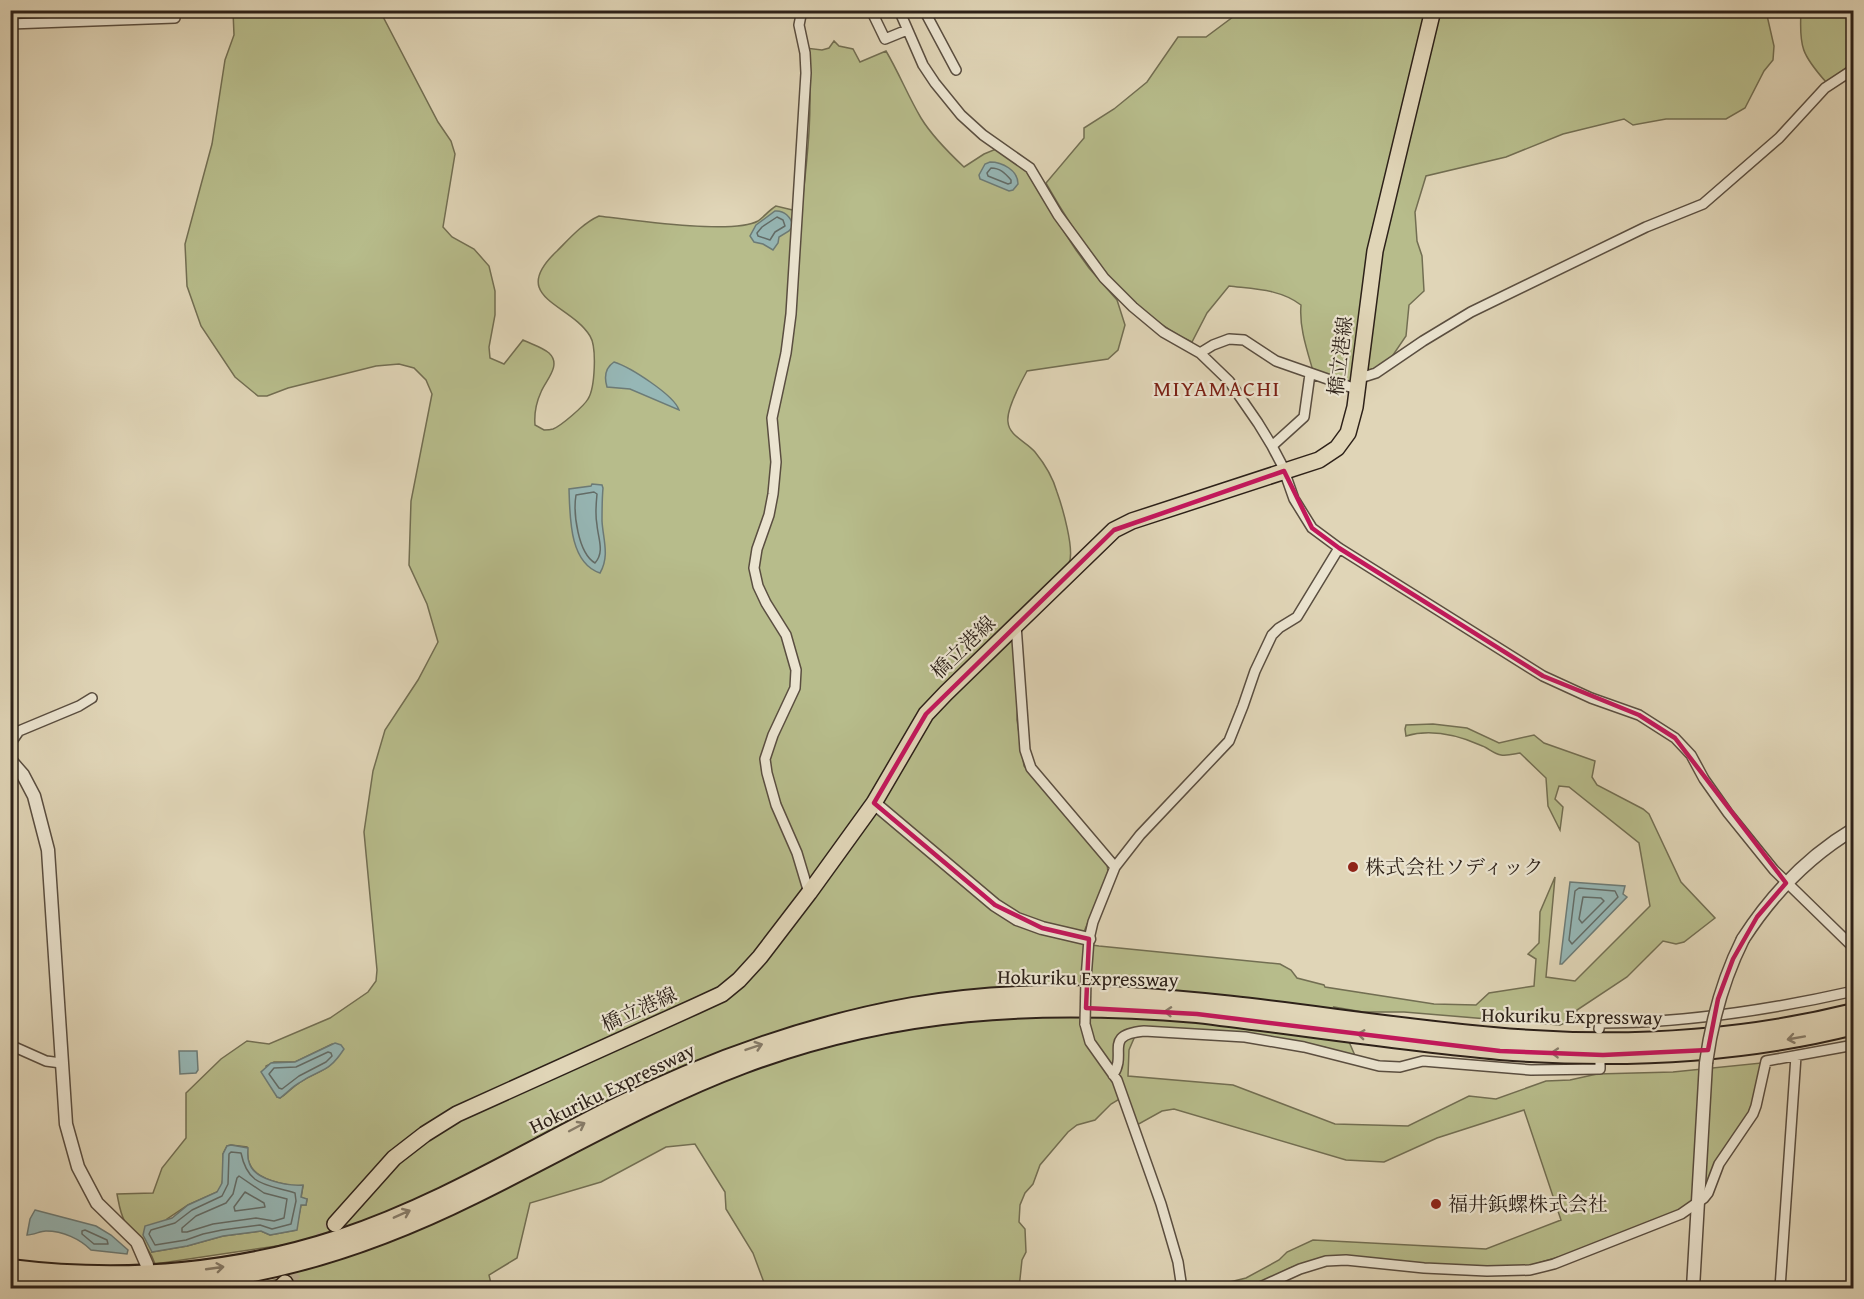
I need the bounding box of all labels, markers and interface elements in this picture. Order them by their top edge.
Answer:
street label: 橋立港線 [1320,314,1359,397]
district label: MIYAMACHI [1153,372,1281,404]
street label: 橋立港線 [924,608,1001,685]
place label: 株式会社ソディック [1365,852,1543,881]
marker: 株式会社ソディック [1346,860,1360,874]
street label: Hokuriku Expressway [997,961,1179,994]
street label: 橋立港線 [596,979,681,1038]
street label: Hokuriku Expressway [1481,999,1663,1032]
one-way arrow [1163,1006,1183,1017]
one-way arrow [1357,1029,1377,1040]
one-way arrow [1787,1032,1807,1043]
street label: Hokuriku Expressway [524,1035,700,1140]
one-way arrow [744,1040,763,1051]
one-way arrow [1551,1048,1571,1059]
one-way arrow [567,1121,585,1132]
place label: 福井鋲螺株式会社 [1448,1189,1608,1218]
marker: 福井鋲螺株式会社 [1429,1197,1443,1211]
one-way arrow [392,1208,411,1219]
one-way arrow [205,1263,225,1274]

